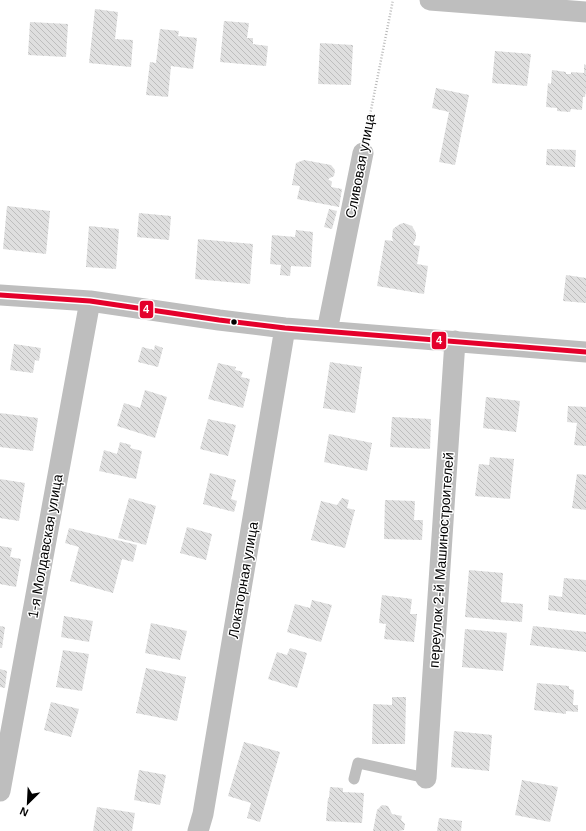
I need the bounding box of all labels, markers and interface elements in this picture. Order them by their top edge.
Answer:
street label: Сливовая улица [342,112,378,220]
line badge: 4 [139,300,154,319]
text: 4 [143,303,150,315]
unlabelled marker [229,317,239,327]
line badge: 4 [431,331,447,350]
text: 4 [436,334,443,346]
street label: переулок 2-й Машиностроителей [425,452,457,668]
street label: 1-я Молдавская улица [24,473,66,619]
street label: Локаторная улица [225,520,261,640]
north arrow [8,783,48,823]
text: N [18,805,30,819]

